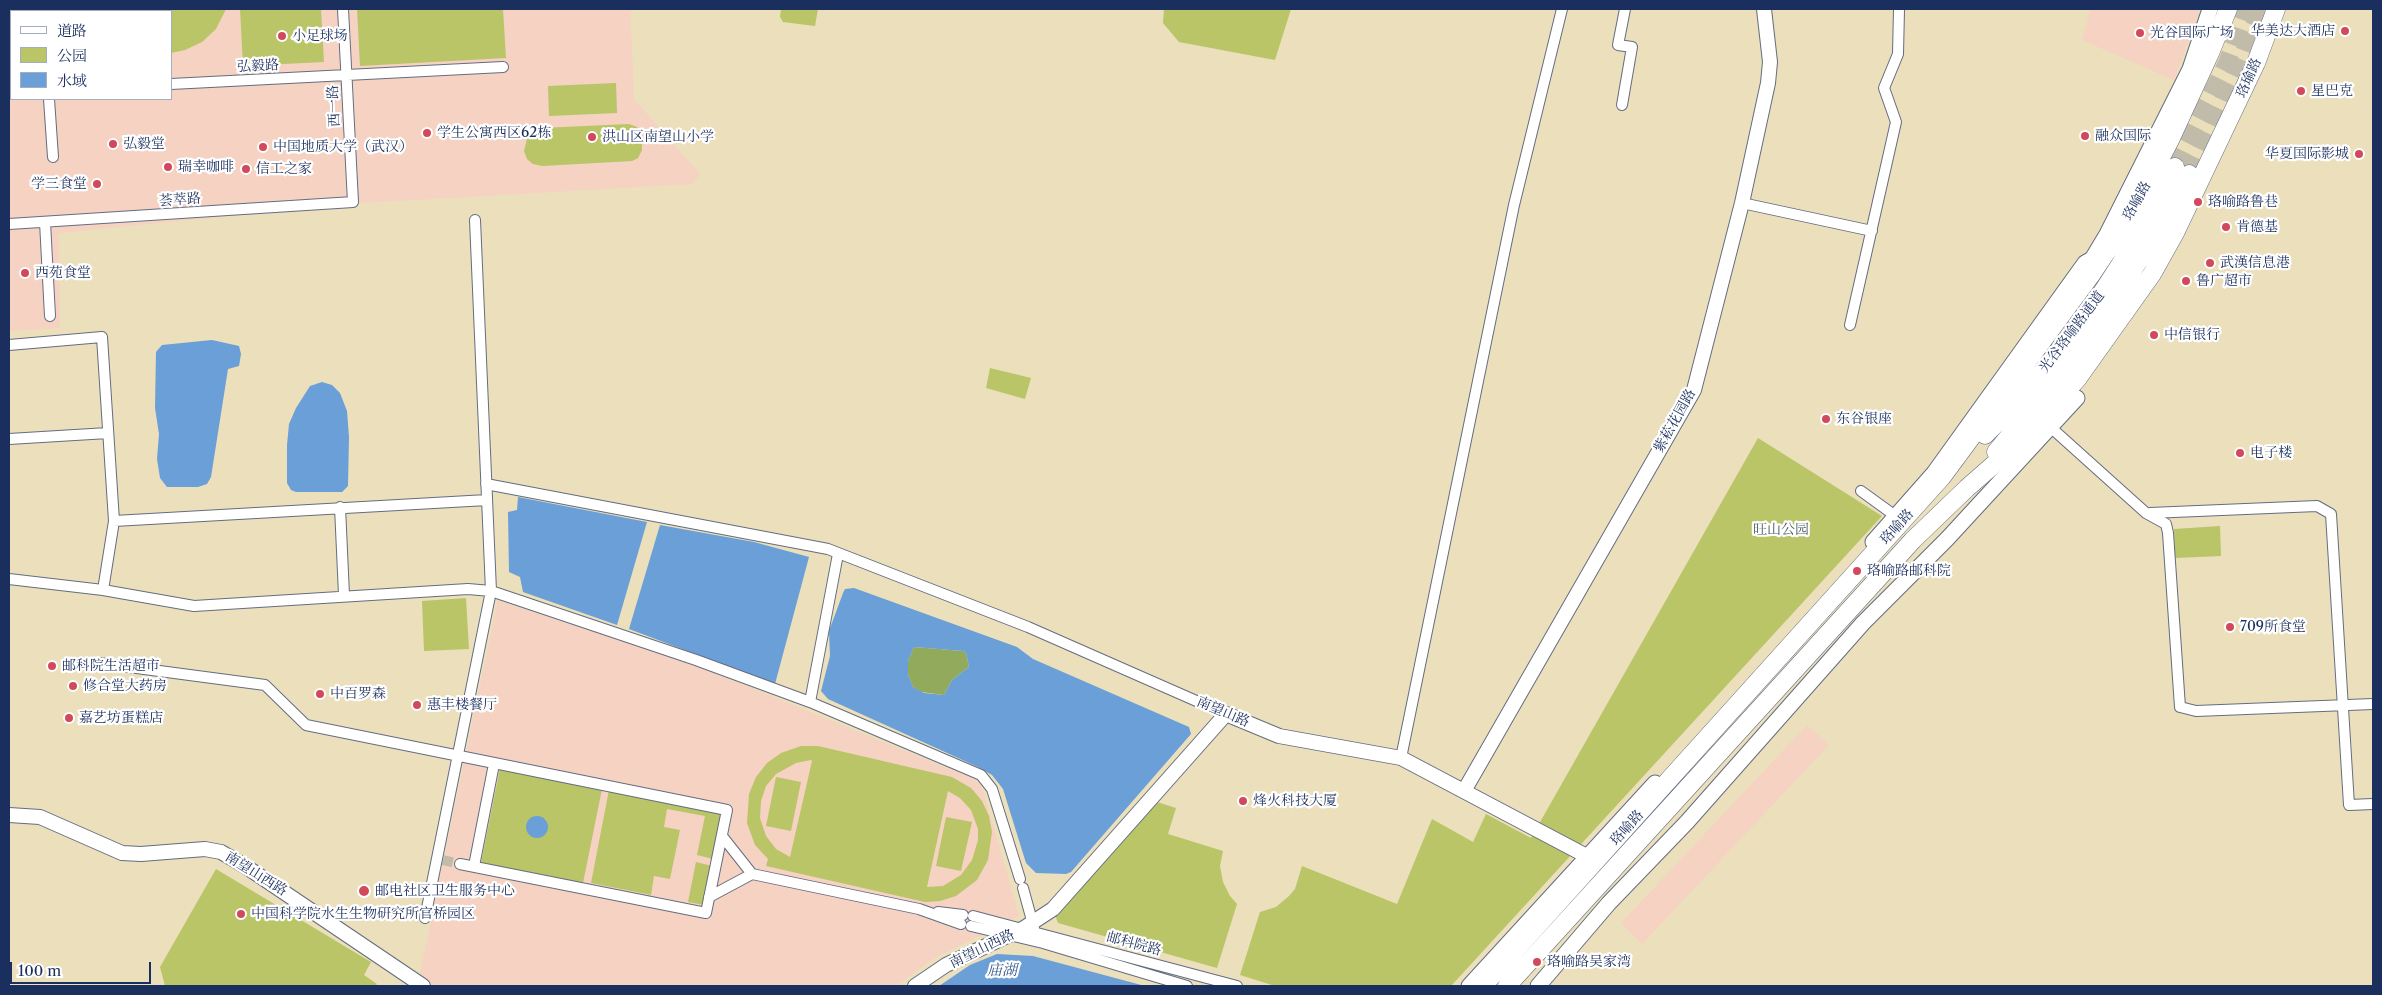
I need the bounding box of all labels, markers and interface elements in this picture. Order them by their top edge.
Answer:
legend [10,10,172,100]
text: 道路 [57,21,87,40]
place label: 华美达大酒店 [2251,23,2335,39]
place label: 光谷国际广场 [2150,25,2234,41]
marker: 华美达大酒店 [2339,25,2351,37]
marker: 光谷国际广场 [2134,27,2146,39]
place label: 小足球场 [292,28,348,44]
marker: 小足球场 [276,30,288,42]
text: 公园 [57,46,87,65]
street label: 珞瑜路 [2233,55,2265,101]
street label: 弘毅路 [237,57,279,75]
text: 水域 [57,71,87,90]
place label: 星巴克 [2311,83,2353,99]
street label: 西一路 [325,85,343,127]
marker: 星巴克 [2295,85,2307,97]
place label: 学生公寓西区62栋 [437,125,551,141]
marker: 学生公寓西区62栋 [421,127,433,139]
place label: 融众国际 [2095,128,2151,144]
place label: 洪山区南望山小学 [602,129,714,145]
marker: 融众国际 [2079,130,2091,142]
marker: 洪山区南望山小学 [586,131,598,143]
place label: 弘毅堂 [123,136,165,152]
marker: 弘毅堂 [107,138,119,150]
place label: 中国地质大学（武汉） [273,139,413,155]
marker: 中国地质大学（武汉） [257,141,269,153]
place label: 华夏国际影城 [2265,146,2349,162]
marker: 华夏国际影城 [2353,148,2365,160]
place label: 瑞幸咖啡 [178,159,234,175]
marker: 瑞幸咖啡 [162,161,174,173]
place label: 信工之家 [256,161,312,177]
marker: 信工之家 [240,163,252,175]
place label: 学三食堂 [31,176,87,192]
marker: 学三食堂 [91,178,103,190]
street label: 珞喻路 [2119,179,2155,223]
street label: 荟萃路 [158,190,202,210]
place label: 珞喻路鲁巷 [2208,194,2278,210]
marker: 珞喻路鲁巷 [2192,196,2204,208]
place label: 肯德基 [2236,219,2278,235]
marker: 肯德基 [2220,221,2232,233]
place label: 武漢信息港 [2220,255,2290,271]
marker: 武漢信息港 [2204,257,2216,269]
place label: 西苑食堂 [35,265,91,281]
marker: 西苑食堂 [19,267,31,279]
place label: 鲁广超市 [2196,273,2252,289]
marker: 鲁广超市 [2180,275,2192,287]
street label: 光谷珞喻路通道 [2036,288,2108,376]
place label: 中信银行 [2164,327,2220,343]
marker: 中信银行 [2148,329,2160,341]
street label: 紫菘花园路 [1651,386,1699,456]
place label: 东谷银座 [1836,411,1892,427]
marker: 东谷银座 [1820,413,1832,425]
place label: 电子楼 [2250,445,2292,461]
marker: 电子楼 [2234,447,2246,459]
street label: 珞喻路 [1877,506,1917,548]
park label: 旺山公园 [1753,522,1809,538]
place label: 珞喻路邮科院 [1867,563,1951,579]
marker: 珞喻路邮科院 [1851,565,1863,577]
place label: 709所食堂 [2240,619,2306,635]
marker: 709所食堂 [2224,621,2236,633]
place label: 邮科院生活超市 [62,658,160,674]
marker: 邮科院生活超市 [46,660,58,672]
place label: 修合堂大药房 [83,678,167,694]
marker: 修合堂大药房 [67,680,79,692]
place label: 中百罗森 [330,686,386,702]
marker: 中百罗森 [314,688,326,700]
street label: 南望山路 [1194,693,1252,731]
place label: 惠丰楼餐厅 [427,697,497,713]
marker: 惠丰楼餐厅 [411,699,423,711]
place label: 嘉艺坊蛋糕店 [79,710,163,726]
marker: 嘉艺坊蛋糕店 [63,712,75,724]
place label: 烽火科技大厦 [1253,793,1337,809]
marker: 烽火科技大厦 [1237,795,1249,807]
street label: 珞喻路 [1607,807,1647,849]
street label: 南望山西路 [222,848,290,900]
place label: 邮电社区卫生服务中心 [375,883,515,899]
marker: 邮电社区卫生服务中心 [357,884,371,898]
place label: 中国科学院水生生物研究所官桥园区 [251,906,475,922]
marker: 中国科学院水生生物研究所官桥园区 [235,908,247,920]
street label: 南望山西路 [947,926,1017,972]
street label: 邮科院路 [1105,929,1163,959]
scale bar [12,952,154,984]
place label: 珞喻路吴家湾 [1547,954,1631,970]
marker: 珞喻路吴家湾 [1531,956,1543,968]
text: 100 m [18,961,61,980]
water label: 庙湖 [987,962,1017,980]

